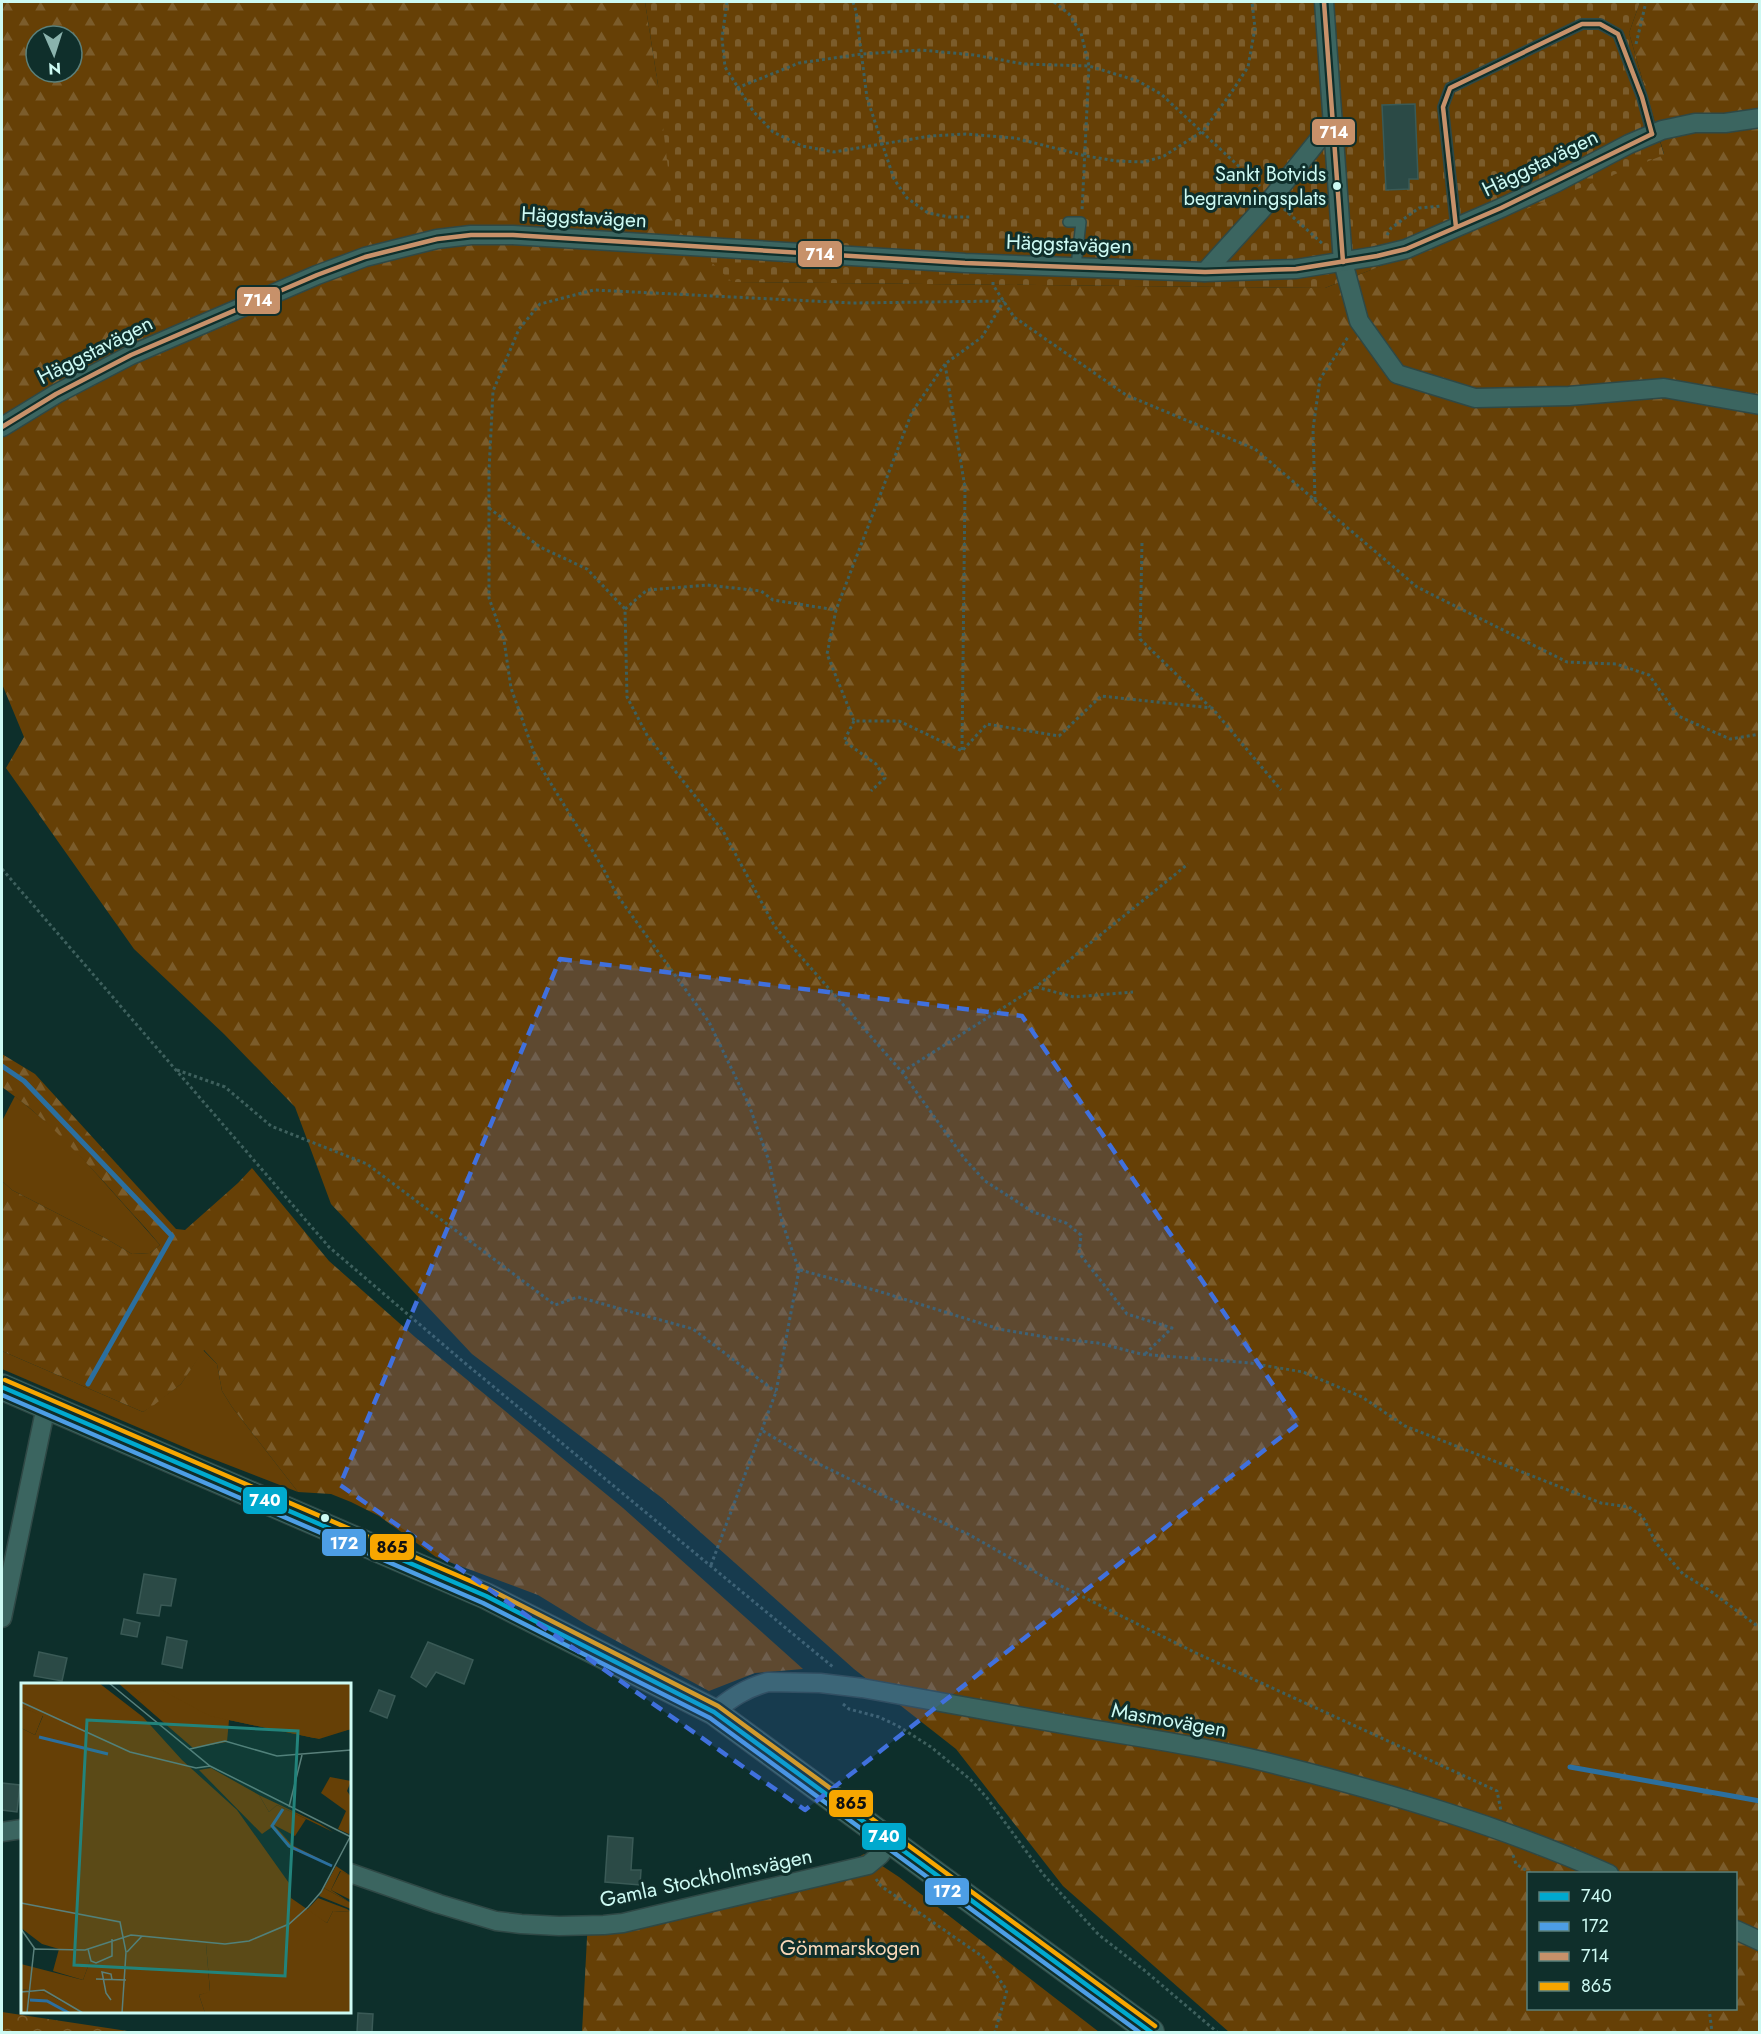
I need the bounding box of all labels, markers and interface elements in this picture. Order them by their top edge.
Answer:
north arrow [24,24,84,84]
text: N [48,57,62,80]
line badge: 714 [1311,118,1356,146]
text: 714 [1320,121,1348,144]
street label: Häggstavägen [1477,122,1603,204]
place label: Sankt Botvids begravningsplats [1184,160,1326,213]
marker: Sankt Botvids begravningsplats [1331,180,1343,192]
street label: Häggstavägen [520,199,648,235]
street label: Häggstavägen [1006,227,1132,261]
line badge: 714 [797,240,843,268]
text: 714 [806,243,834,266]
line badge: 714 [236,286,281,315]
text: 714 [244,289,272,312]
street label: Häggstavägen [32,308,158,392]
line badge: 740 [242,1486,288,1515]
text: 740 [249,1489,281,1512]
unlabelled marker [319,1512,331,1524]
line badge: 172 [321,1528,367,1557]
text: 172 [330,1532,358,1555]
line badge: 865 [369,1533,415,1561]
text: 865 [376,1536,408,1559]
inset map [21,1683,351,2013]
street label: Masmovägen [1109,1695,1229,1745]
line badge: 865 [828,1789,874,1818]
text: 865 [835,1792,867,1815]
line badge: 740 [861,1822,907,1851]
text: 740 [868,1825,900,1848]
street label: Gamla Stockholmsvägen [597,1841,815,1915]
legend [1527,1872,1737,2010]
line badge: 172 [924,1877,970,1906]
text: 172 [933,1880,961,1903]
text: 740 [1581,1883,1612,1909]
text: 172 [1581,1913,1609,1939]
park label: Gömmarskogen [780,1933,920,1963]
text: 714 [1581,1943,1609,1969]
text: 865 [1581,1973,1611,1999]

